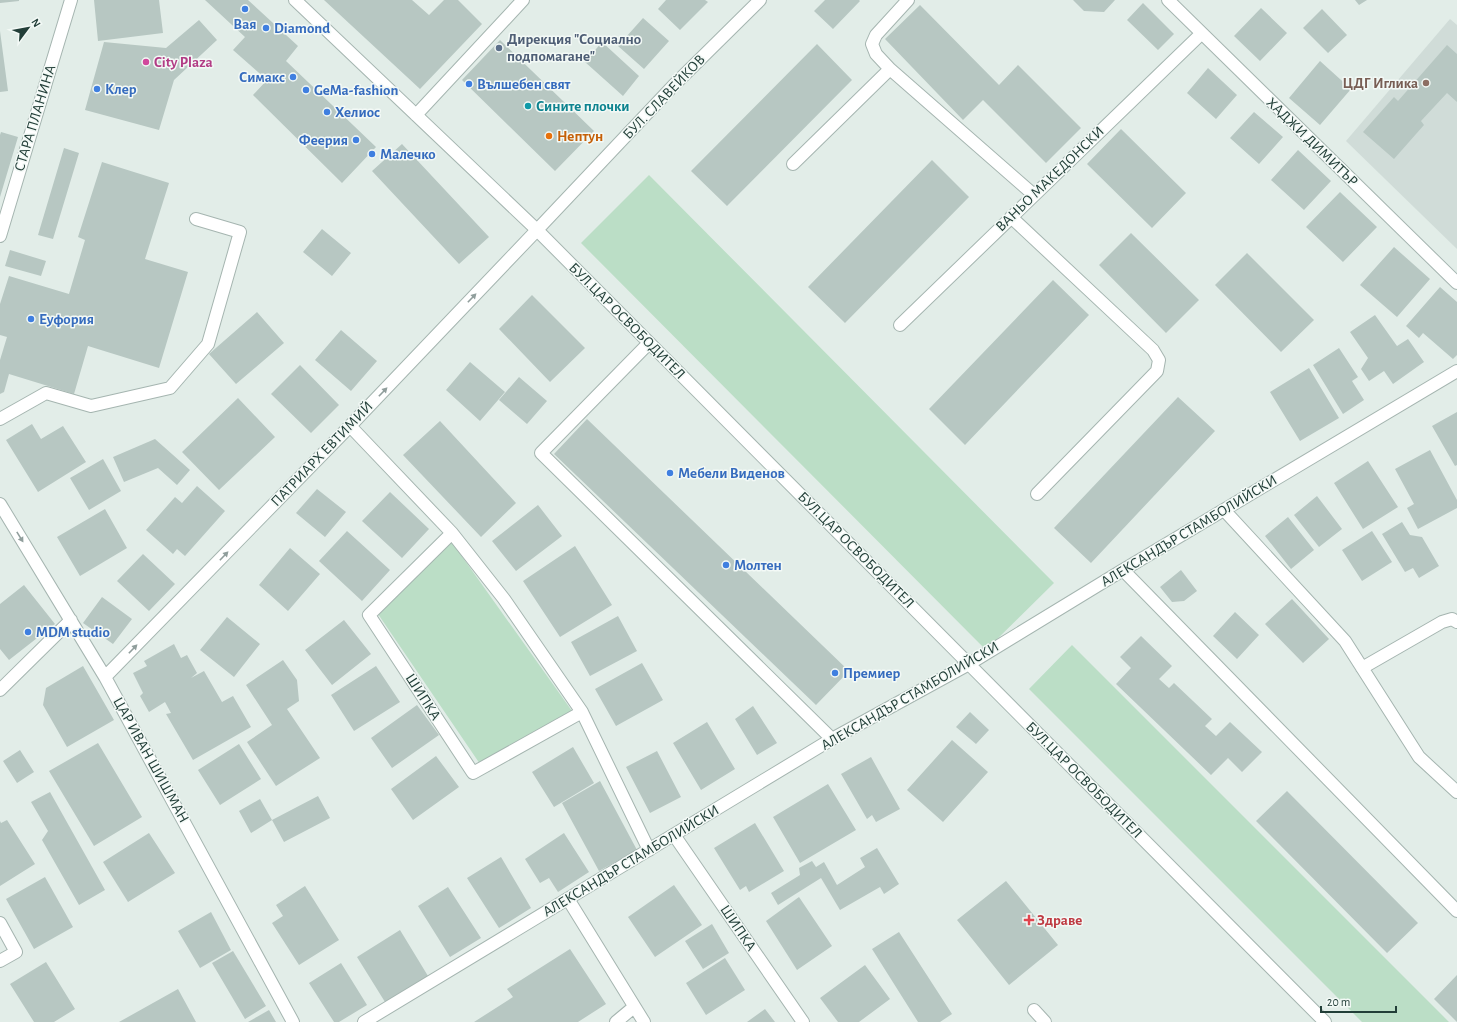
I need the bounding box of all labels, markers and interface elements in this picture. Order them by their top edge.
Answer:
marker: Вая [240,4,250,14]
north arrow [8,8,48,48]
text: N [29,17,43,29]
place label: Вая [233,17,257,32]
place label: Diamond [274,21,330,36]
marker: Diamond [261,23,271,33]
place label: Дирекция "Социално подпомагане" [507,32,641,64]
marker: Дирекция "Социално подпомагане" [494,43,504,53]
street label: БУЛ. СЛАВЕЙКОВ [620,52,708,142]
place label: City Plaza [154,55,213,70]
marker: City Plaza [141,57,151,67]
street label: СТАРА ПЛАНИНА [12,63,58,173]
place label: Симакс [239,70,285,85]
marker: Симакс [288,72,298,82]
place label: ЦДГ Иглика [1342,76,1418,91]
place label: Вълшебен свят [477,77,571,92]
marker: ЦДГ Иглика [1421,78,1431,88]
marker: Вълшебен свят [464,79,474,89]
place label: Клер [105,82,137,97]
place label: GeMa-fashion [314,83,398,98]
marker: Клер [92,84,102,94]
marker: GeMa-fashion [301,85,311,95]
street label: ХАДЖИ ДИМИТЪР [1263,95,1361,189]
place label: Сините плочки [536,99,630,114]
marker: Сините плочки [523,101,533,111]
place label: Хелиос [335,105,380,120]
marker: Хелиос [322,107,332,117]
street label: ВАНЬО МАКЕДОНСКИ [993,124,1107,234]
place label: Нептун [557,129,603,144]
marker: Нептун [544,131,554,141]
place label: Феерия [299,133,348,148]
marker: Феерия [351,135,361,145]
place label: Малечко [380,147,436,162]
marker: Малечко [367,149,377,159]
street label: БУЛ.ЦАР ОСВОБОДИТЕЛ [566,260,688,382]
one-way arrow [467,293,477,303]
place label: Еуфория [39,312,94,327]
marker: Еуфория [26,314,36,324]
one-way arrow [378,387,387,397]
street label: ПАТРИАРХ ЕВТИМИЙ [268,399,376,509]
place label: Мебели Виденов [678,466,785,481]
marker: Мебели Виденов [665,468,675,478]
street label: АЛЕКСАНДЪР СТАМБОЛИЙСКИ [1098,472,1280,590]
street label: БУЛ.ЦАР ОСВОБОДИТЕЛ [795,489,917,611]
one-way arrow [17,531,24,543]
one-way arrow [219,551,229,561]
place label: Молтен [734,558,782,573]
marker: Молтен [721,560,731,570]
place label: MDM studio [36,625,110,640]
marker: MDM studio [23,627,33,637]
street label: АЛЕКСАНДЪР СТАМБОЛИЙСКИ [818,639,1002,753]
one-way arrow [128,644,138,654]
place label: Премиер [843,666,900,681]
marker: Премиер [830,668,840,678]
street label: ШИПКА [403,671,444,723]
street label: ЦАР ИВАН ШИШМАН [110,695,192,825]
street label: БУЛ.ЦАР ОСВОБОДИТЕЛ [1023,719,1145,841]
street label: АЛЕКСАНДЪР СТАМБОЛИЙСКИ [540,802,722,920]
street label: ШИПКА [717,902,759,954]
place label: Здраве [1037,913,1082,928]
marker: Здраве [1024,915,1034,925]
scale bar [1321,988,1396,1014]
text: 20 m [1327,996,1350,1008]

